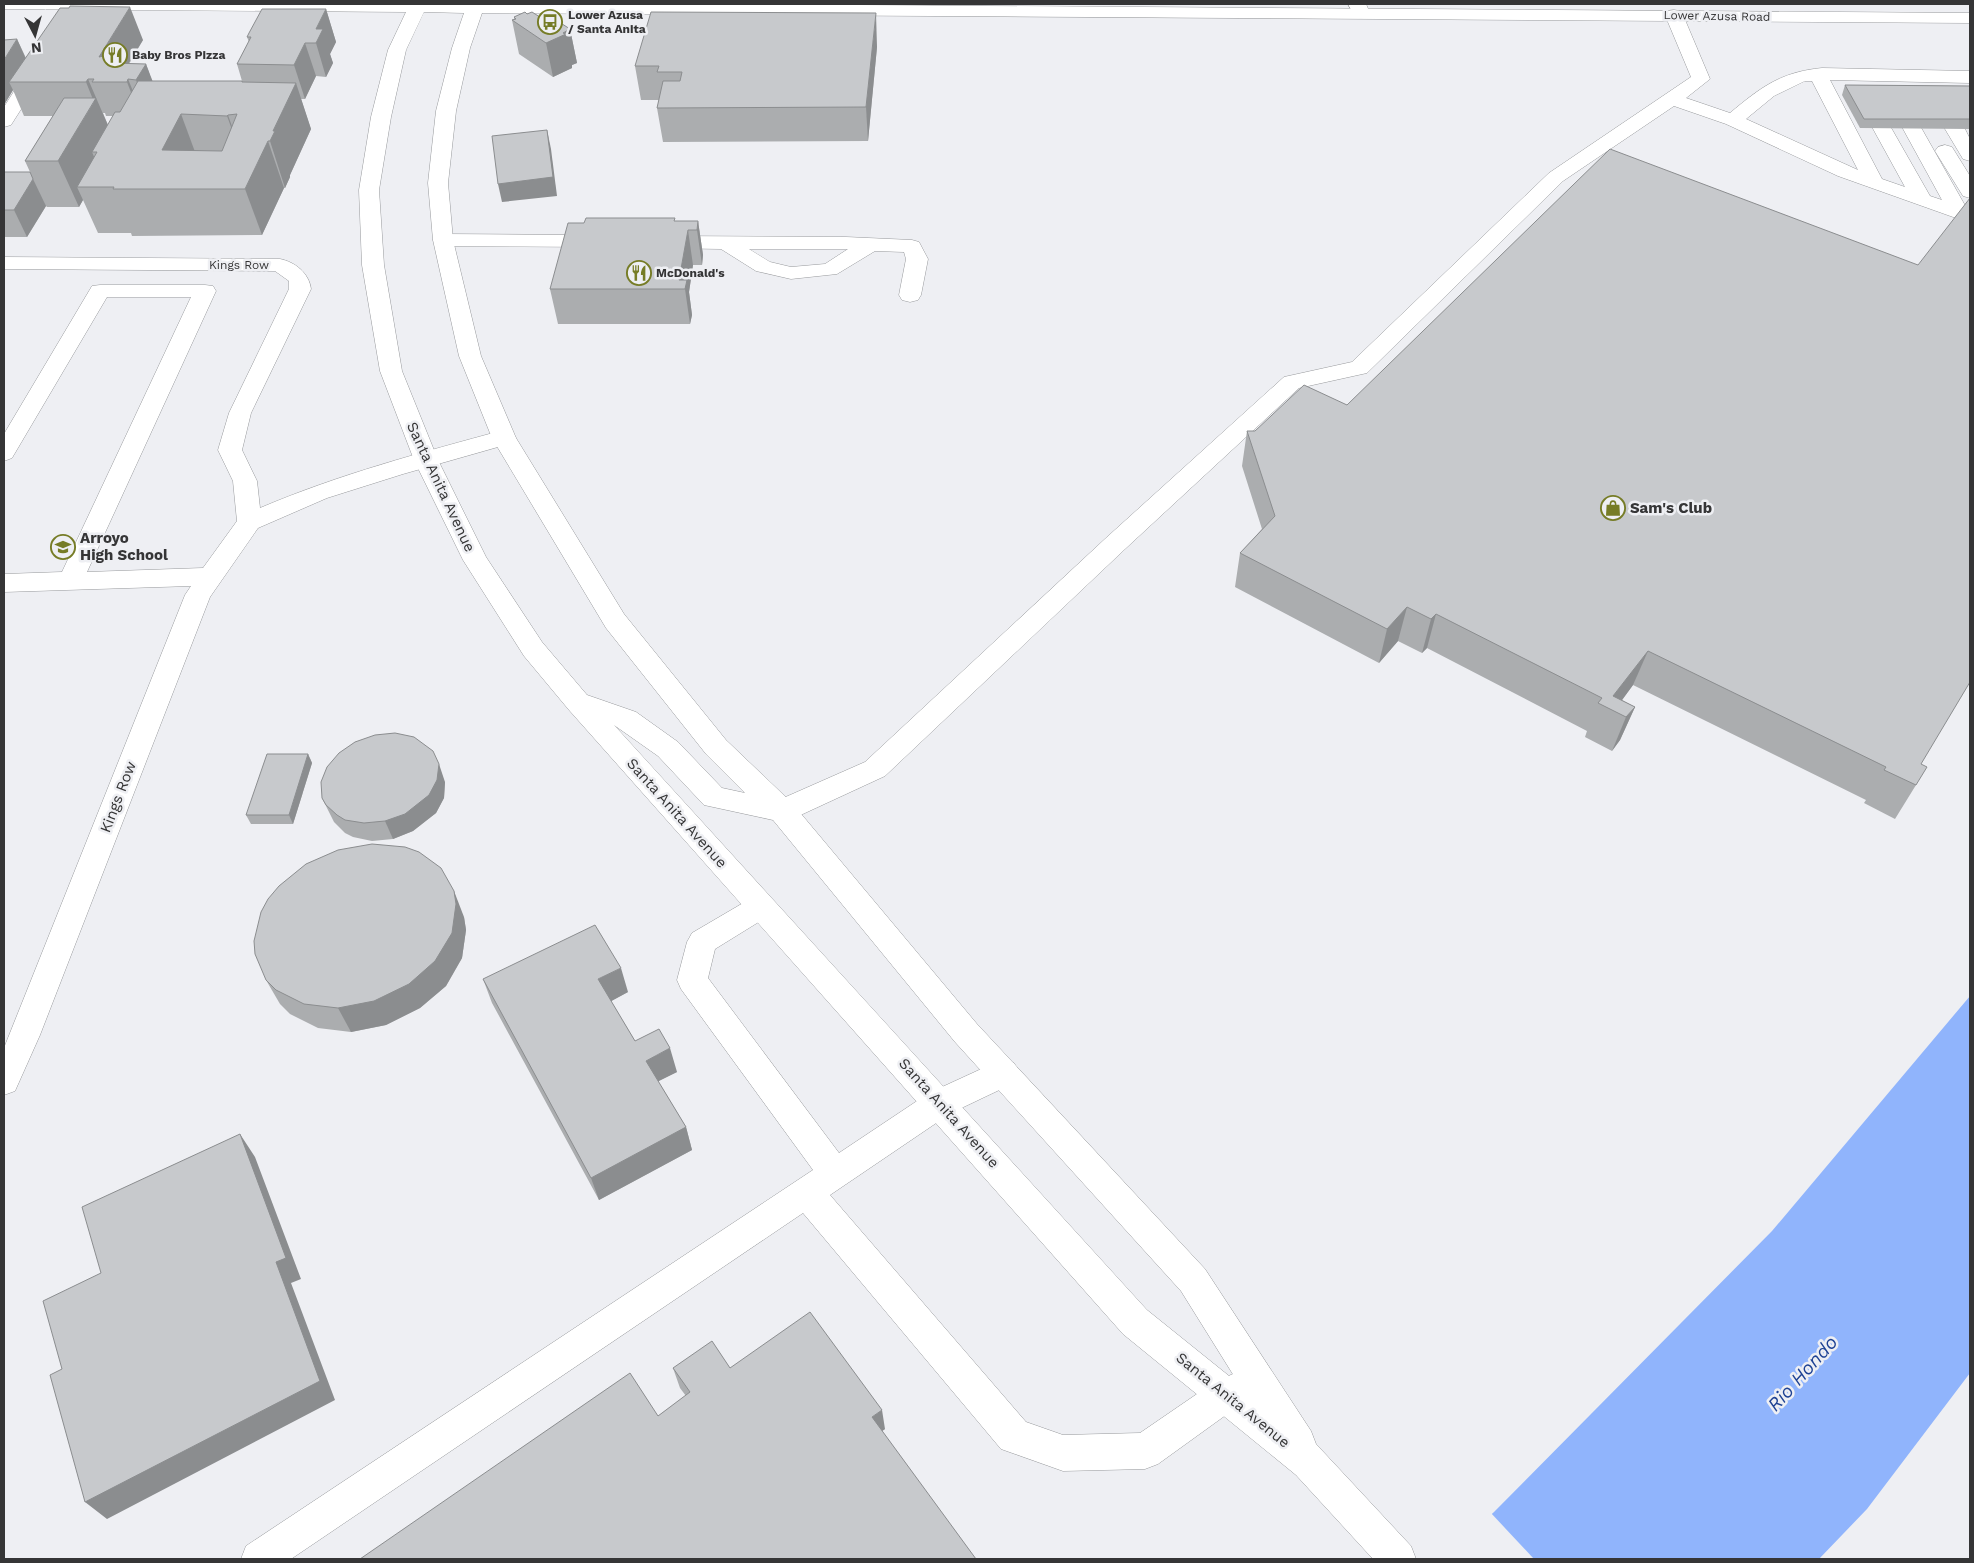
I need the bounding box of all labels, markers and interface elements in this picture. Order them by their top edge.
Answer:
place label: Lower Azusa / Santa Anita [568,8,646,36]
street label: Lower Azusa Road [1663,8,1771,24]
bus stop icon: Lower Azusa / Santa Anita [537,9,563,35]
north arrow [10,10,60,60]
text: N [30,39,42,56]
restaurant icon: Baby Bros Pizza [102,42,128,68]
place label: Baby Bros Pizza [132,48,225,62]
street label: Kings Row [209,258,269,272]
restaurant icon: McDonald's [626,260,652,286]
place label: McDonald's [656,266,725,280]
street label: Santa Anita Avenue [403,419,479,555]
shop icon: Sam's Club [1600,495,1626,521]
place label: Sam's Club [1630,499,1712,517]
place label: Arroyo High School [80,529,168,564]
school or university icon: Arroyo High School [50,534,76,560]
street label: Santa Anita Avenue [623,754,731,872]
street label: Kings Row [96,758,140,835]
street label: Santa Anita Avenue [895,1054,1003,1172]
water label: Rio Hondo [1762,1331,1842,1416]
street label: Santa Anita Avenue [1172,1349,1294,1451]

